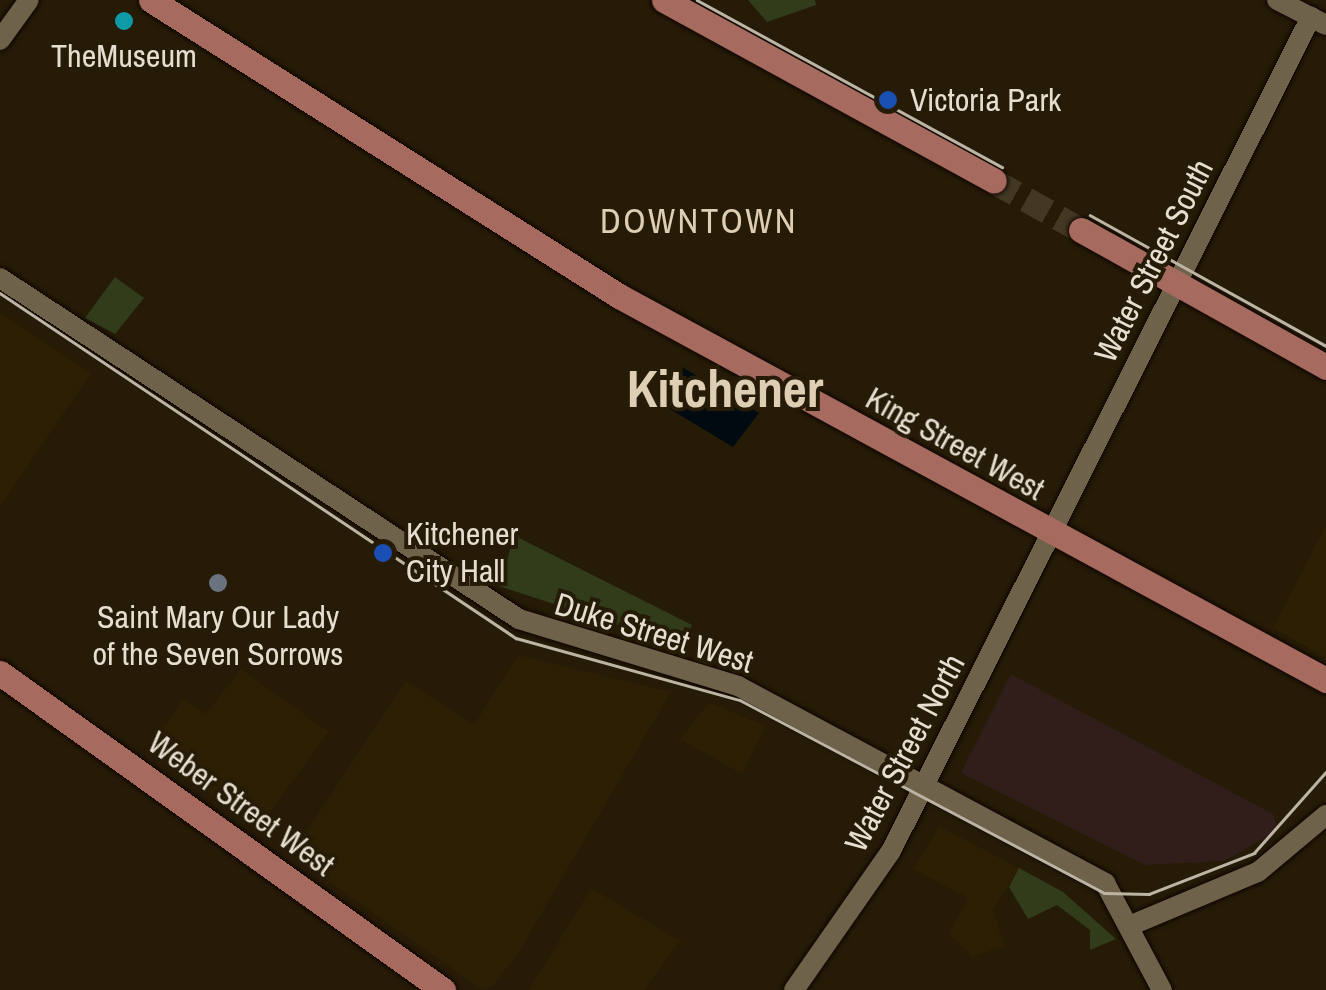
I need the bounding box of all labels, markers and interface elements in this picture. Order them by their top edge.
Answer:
marker: TheMuseum [113,10,135,32]
place label: TheMuseum [51,37,197,75]
place label: Victoria Park [910,81,1061,119]
marker: Victoria Park [875,87,901,113]
street label: Water Street South [1086,153,1222,369]
district label: DOWNTOWN [600,200,798,242]
district label: Kitchener [627,358,823,420]
street label: King Street West [859,379,1051,509]
place label: Kitchener City Hall [406,516,518,591]
marker: Kitchener City Hall [370,540,396,566]
marker: Saint Mary Our Lady of the Seven Sorrows [207,572,229,594]
street label: Duke Street West [550,585,758,681]
place label: Saint Mary Our Lady of the Seven Sorrows [93,599,343,674]
street label: Water Street North [837,648,973,858]
street label: Weber Street West [140,724,342,884]

